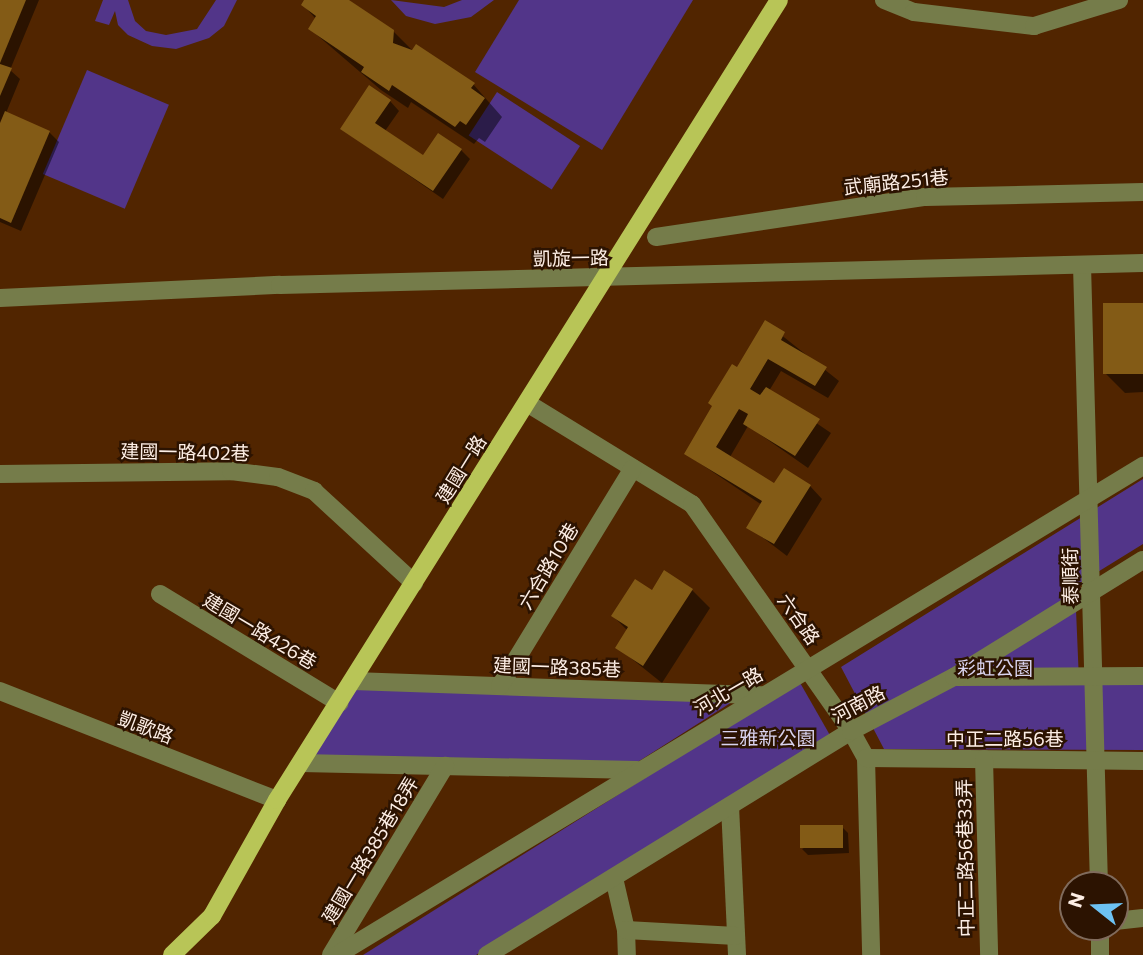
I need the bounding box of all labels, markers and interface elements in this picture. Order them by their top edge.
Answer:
street label: 武廟路251巷 [842,165,950,199]
street label: 凱旋一路 [533,246,609,270]
street label: 建國一路 [431,431,491,507]
street label: 建國一路402巷 [120,439,250,465]
street label: 六合路10巷 [513,519,583,613]
street label: 泰順街 [1058,547,1082,605]
street label: 建國一路426巷 [199,588,321,674]
street label: 六合路 [773,589,825,649]
street label: 建國一路385巷 [492,653,622,681]
park label: 彩虹公園 [957,657,1033,679]
street label: 河北一路 [689,662,767,720]
street label: 河南路 [827,681,889,727]
street label: 凱歌路 [115,706,177,748]
park label: 三雅新公園 [721,727,815,749]
street label: 中正二路56巷 [946,728,1064,750]
street label: 建國一路385巷18弄 [317,773,423,927]
street label: 中正二路56巷33弄 [952,779,978,937]
north arrow [1059,871,1129,941]
text: N [1062,890,1089,910]

